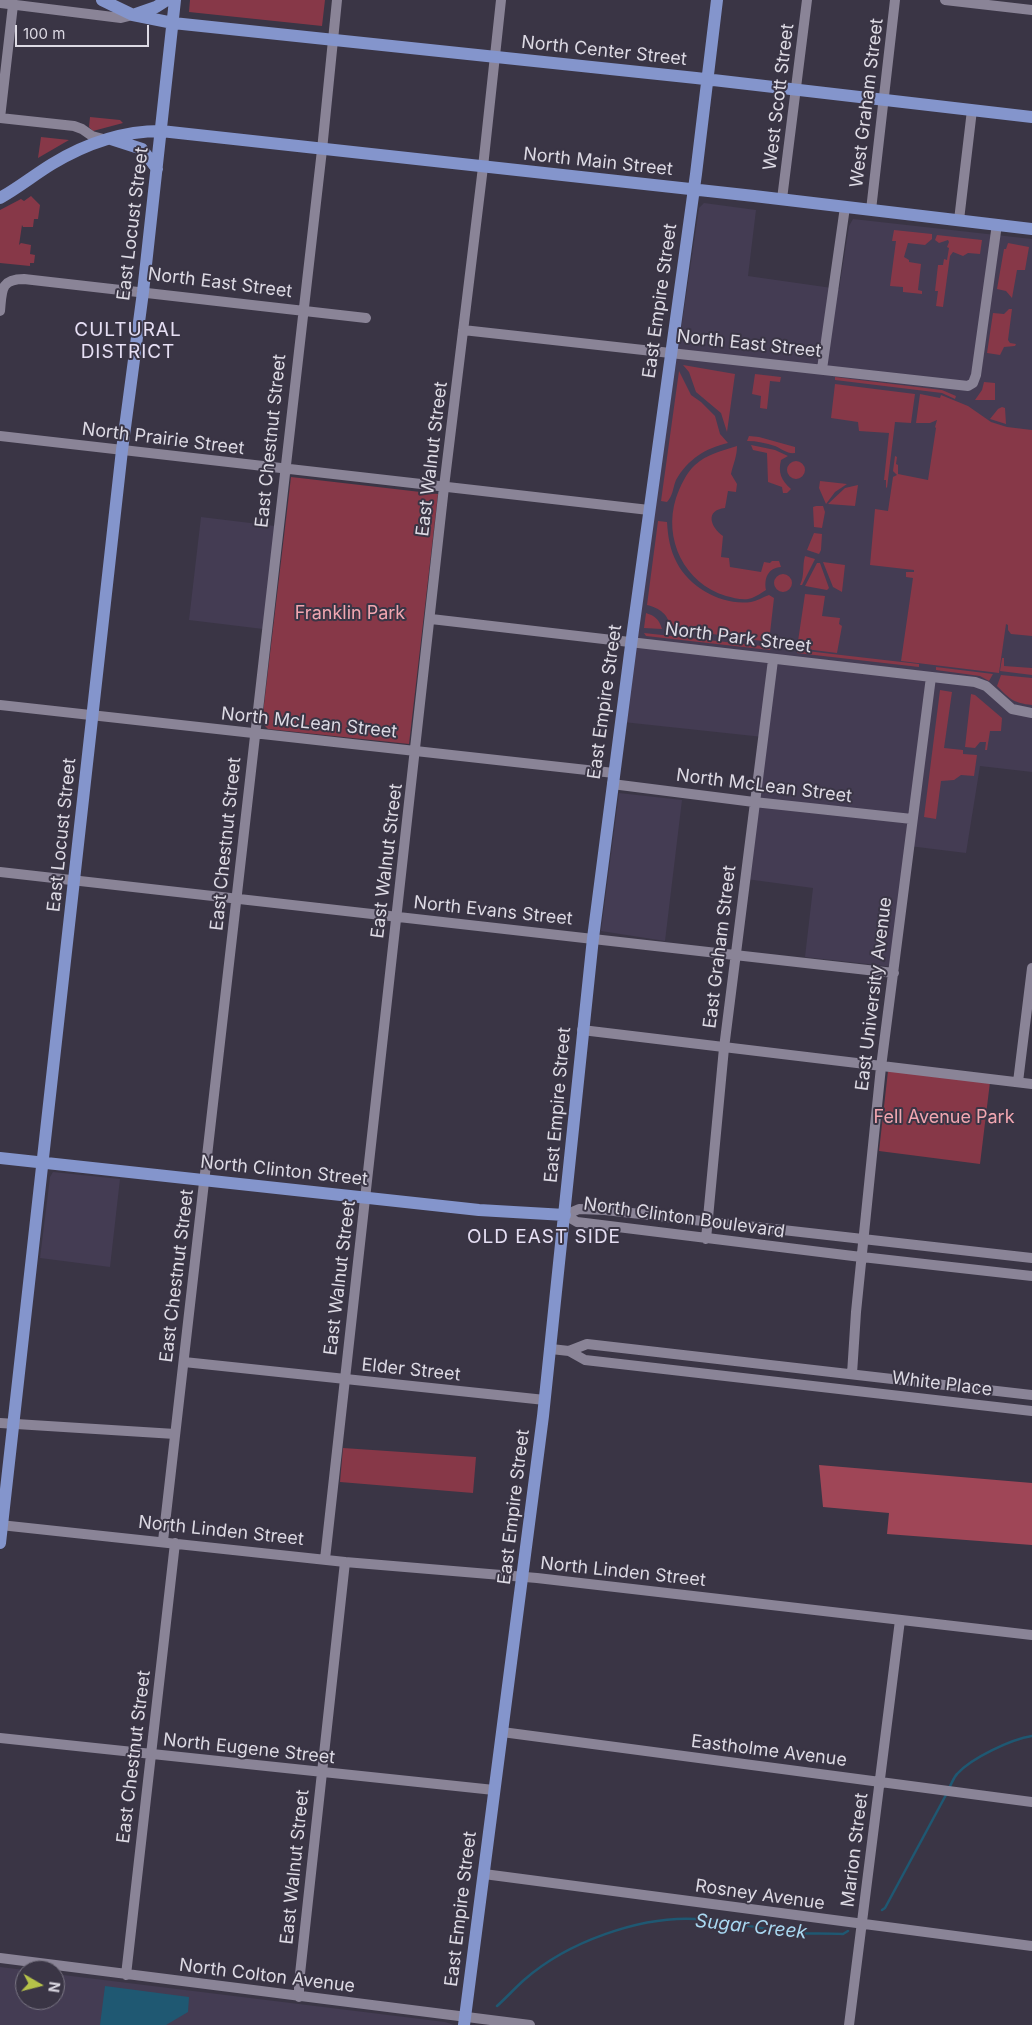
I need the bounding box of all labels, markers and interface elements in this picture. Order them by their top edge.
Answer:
scale bar [18,15,151,47]
street label: West Graham Street [846,17,888,189]
street label: West Scott Street [759,22,799,172]
text: 100 m [23,24,65,43]
street label: North Center Street [520,32,688,70]
street label: North Main Street [522,143,674,181]
street label: East Locust Street [113,146,153,302]
street label: East Empire Street [638,222,682,380]
street label: North East Street [147,263,293,303]
district label: CULTURAL DISTRICT [73,319,183,363]
street label: North East Street [676,326,822,362]
street label: East Chestnut Street [251,353,291,529]
street label: East Walnut Street [412,380,452,538]
street label: North Prairie Street [81,418,245,460]
park label: Franklin Park [295,603,405,625]
street label: North Park Street [664,618,812,658]
street label: East Empire Street [583,623,627,781]
street label: North McLean Street [220,703,398,743]
street label: East Chestnut Street [206,756,246,932]
street label: East Locust Street [43,757,81,913]
street label: North McLean Street [675,764,853,808]
street label: East Walnut Street [367,782,407,940]
street label: East Graham Street [699,864,741,1030]
street label: North Evans Street [412,892,574,930]
street label: East University Avenue [851,896,897,1092]
street label: East Empire Street [540,1026,576,1184]
park label: Fell Avenue Park [873,1107,1015,1129]
street label: North Clinton Street [199,1151,369,1191]
street label: East Chestnut Street [156,1188,198,1364]
street label: North Clinton Boulevard [582,1193,786,1243]
street label: East Walnut Street [320,1199,360,1357]
district label: OLD EAST SIDE [465,1226,623,1248]
street label: Elder Street [360,1354,462,1386]
street label: White Place [891,1367,993,1401]
street label: East Empire Street [494,1428,534,1586]
street label: North Linden Street [137,1512,305,1550]
street label: North Linden Street [539,1553,707,1591]
street label: East Chestnut Street [113,1669,155,1845]
street label: North Eugene Street [162,1729,336,1769]
street label: Eastholme Avenue [690,1731,848,1771]
street label: East Walnut Street [276,1788,314,1946]
street label: Marion Street [837,1792,873,1908]
street label: East Empire Street [441,1830,481,1988]
street label: Rosney Avenue [694,1875,826,1915]
water label: Sugar Creek [694,1910,808,1944]
street label: North Colton Avenue [178,1954,356,1998]
north arrow [15,1960,65,2010]
text: N [45,1981,64,1993]

